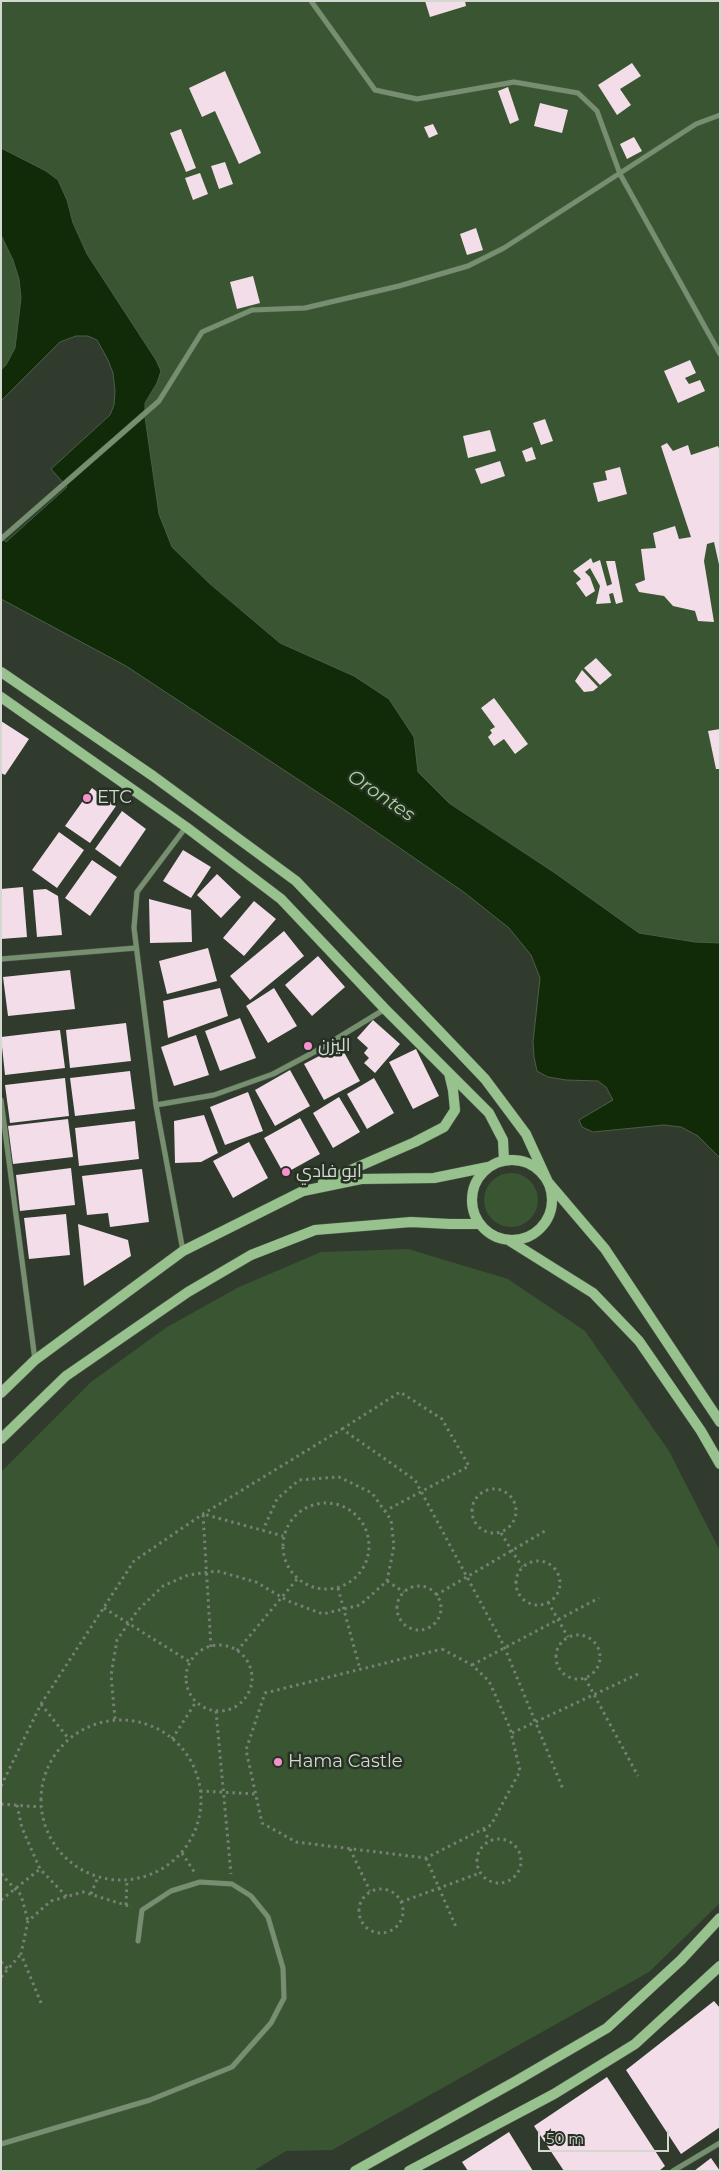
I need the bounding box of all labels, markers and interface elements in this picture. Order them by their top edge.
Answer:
water label: Orontes [343,765,419,827]
place label: ETC [97,787,132,809]
marker: ETC [81,792,93,804]
place label: اليزن [318,1035,350,1057]
marker: اليزن [302,1040,314,1052]
place label: ابو فادي [296,1161,362,1183]
marker: ابو فادي [280,1166,292,1178]
place label: Hama Castle [288,1751,403,1773]
marker: Hama Castle [272,1756,284,1768]
scale bar [541,2120,672,2152]
text: 50 m [546,2129,584,2148]

